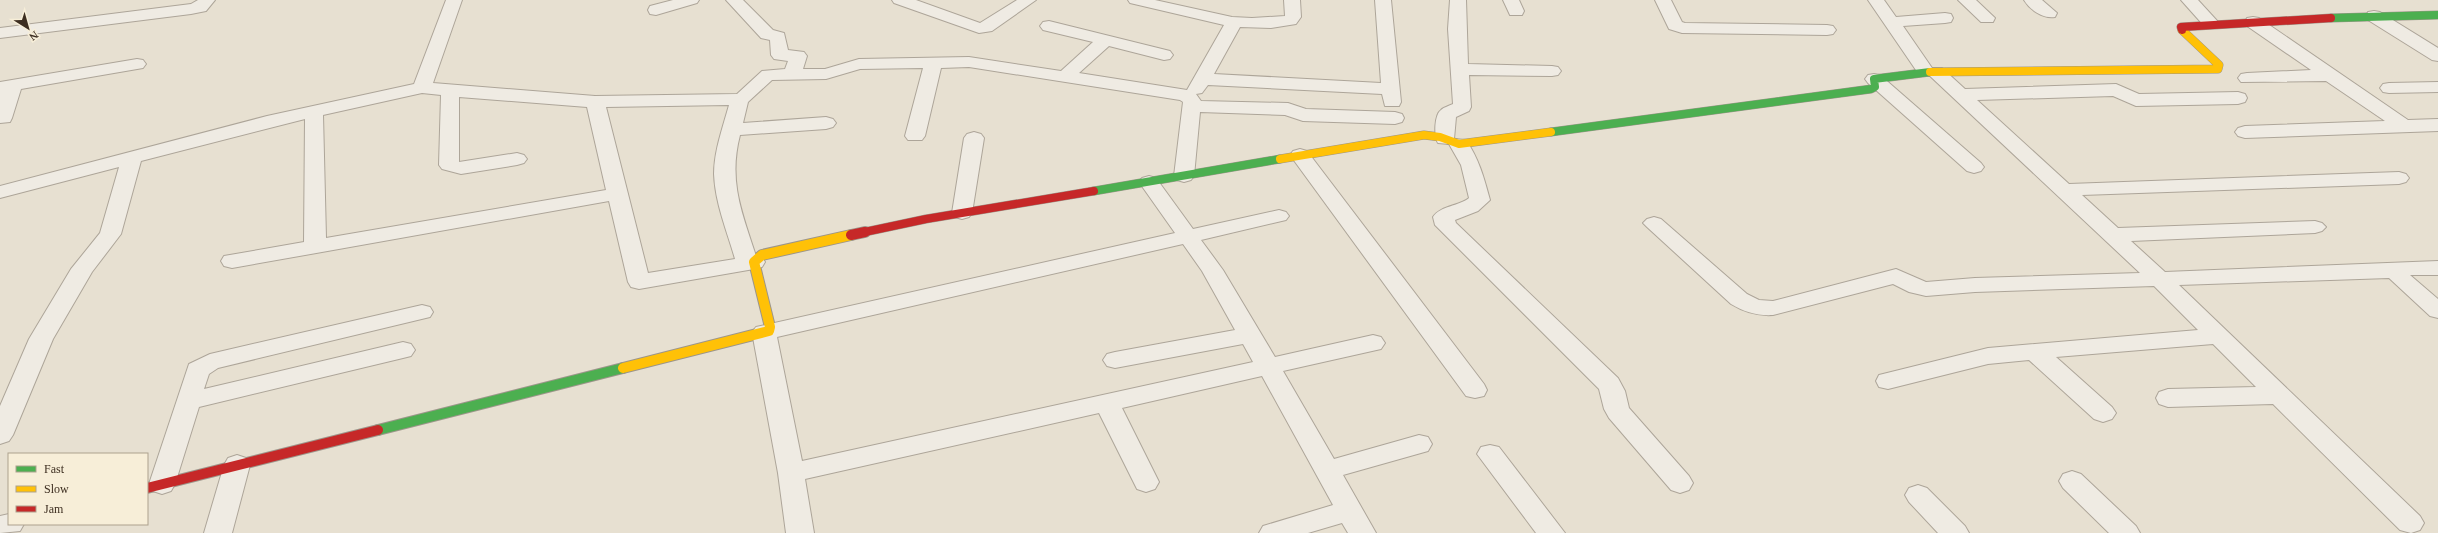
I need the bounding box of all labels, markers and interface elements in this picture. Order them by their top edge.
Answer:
north arrow [8,8,48,48]
text: N [27,29,41,43]
legend [8,453,148,525]
text: Fast [44,462,65,476]
text: Slow [44,482,69,496]
text: Jam [44,502,64,516]

